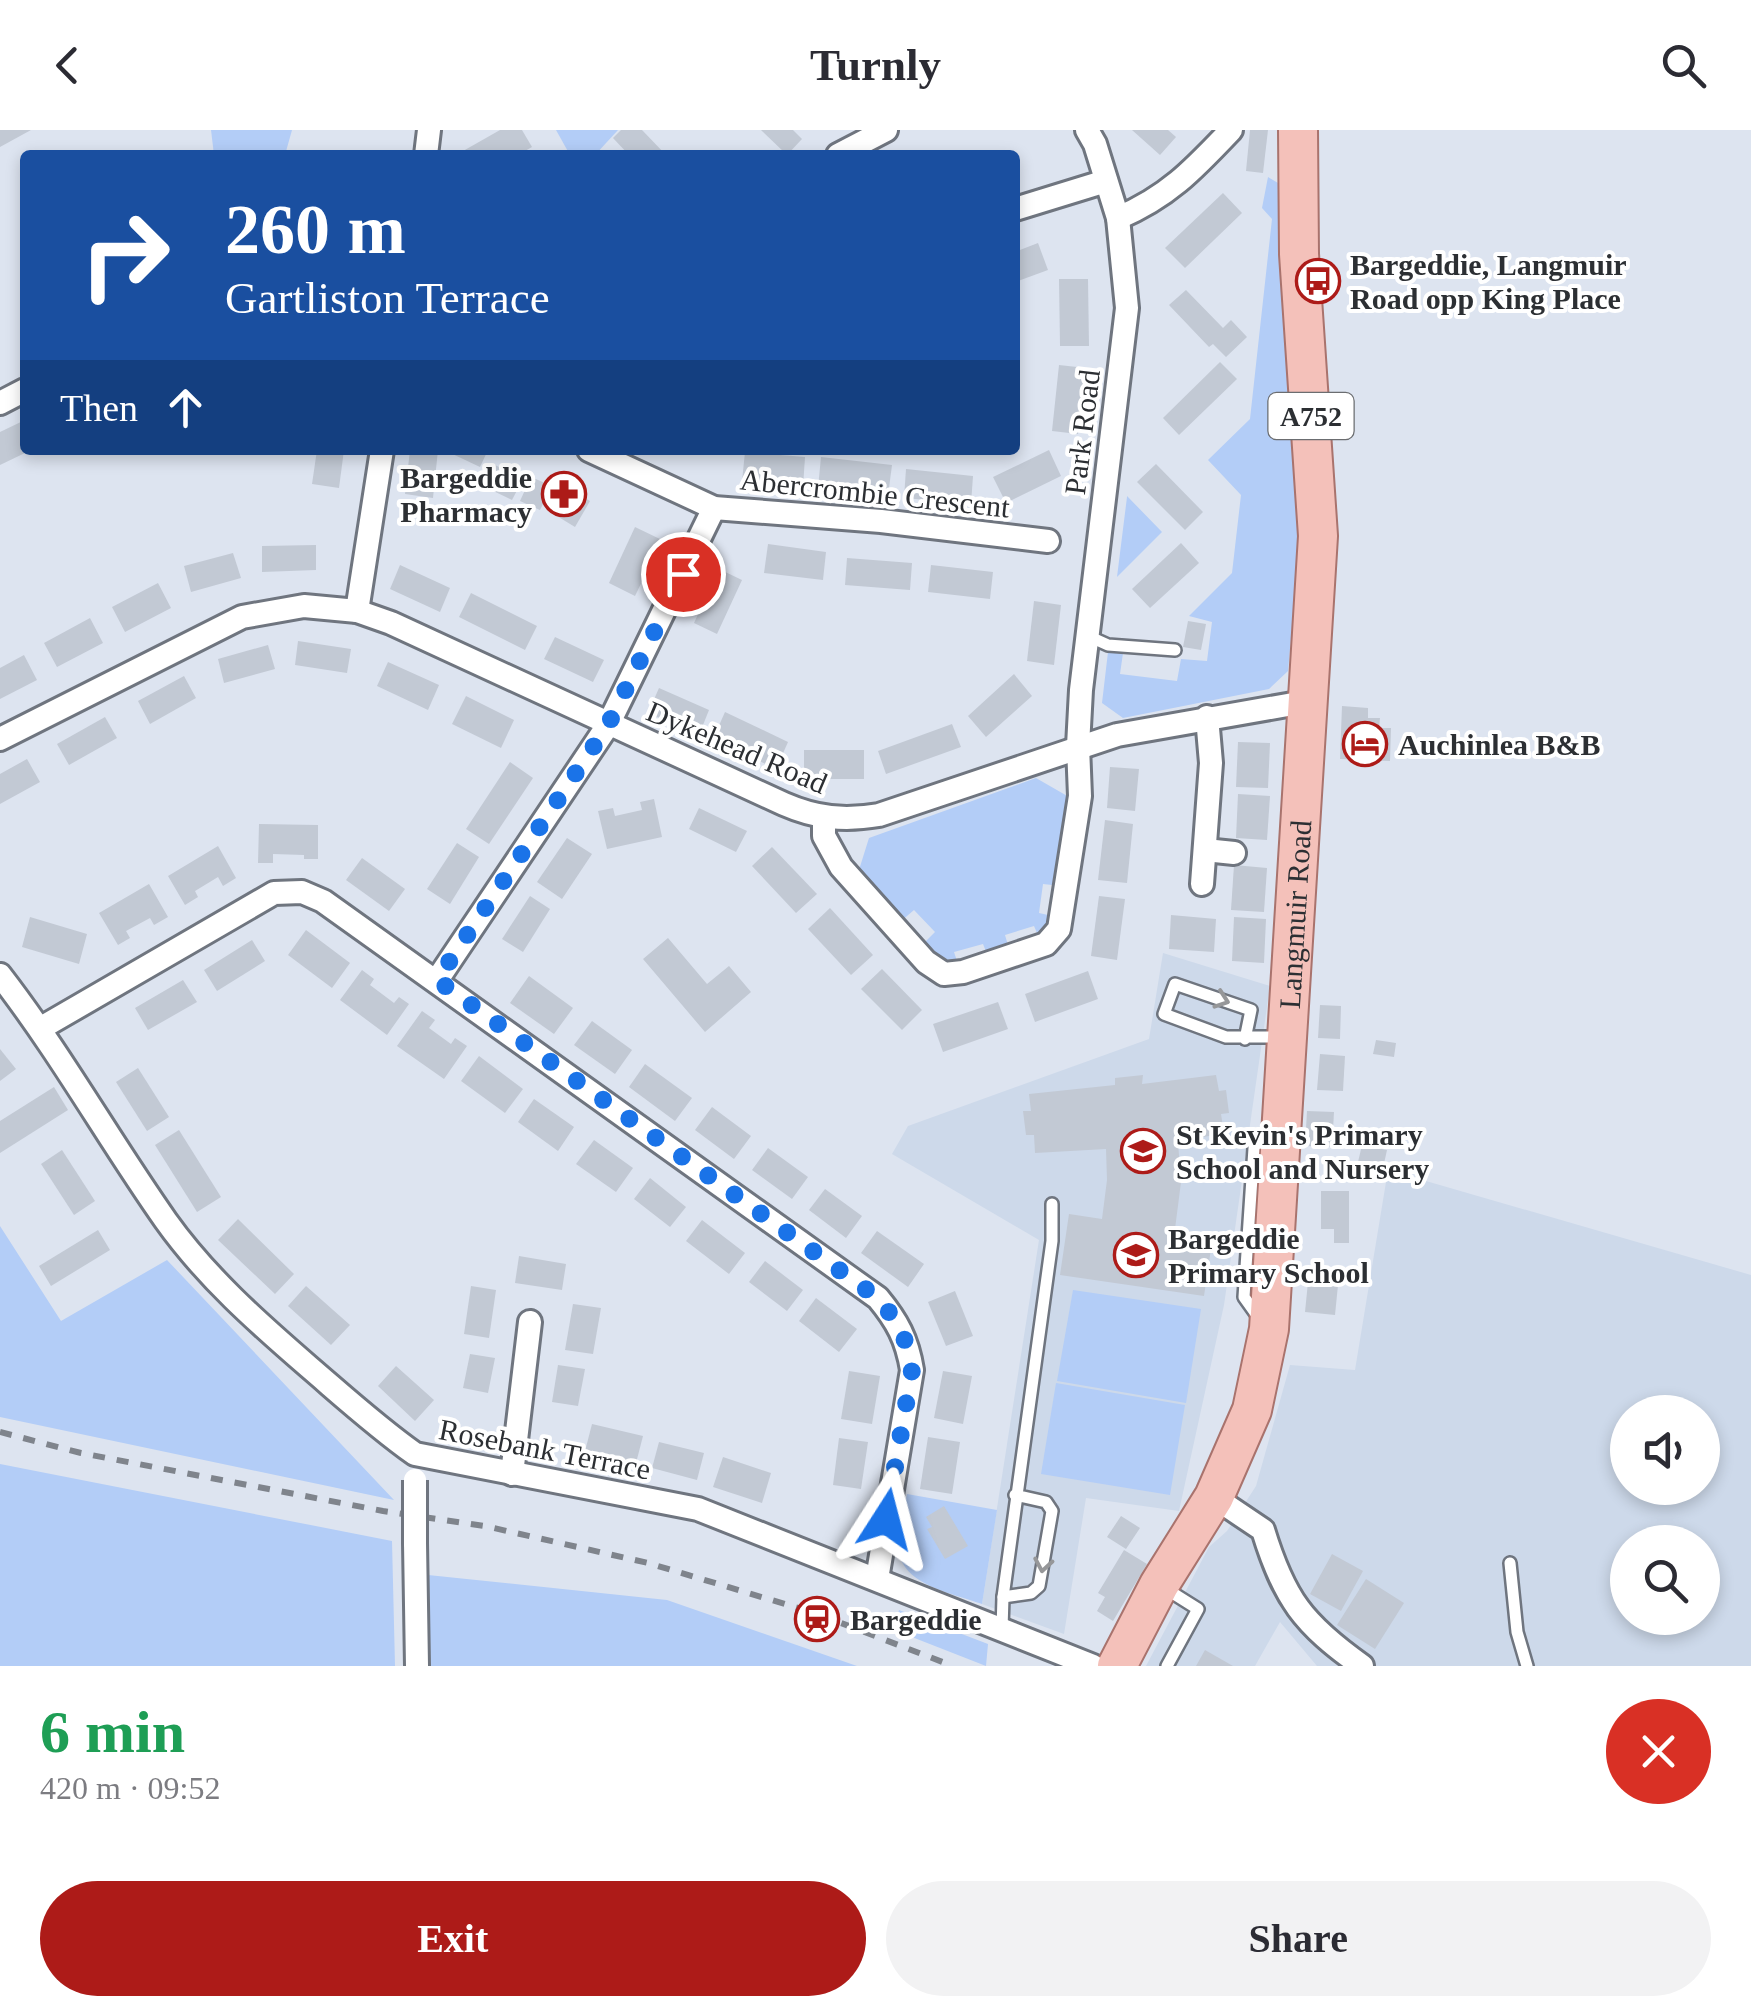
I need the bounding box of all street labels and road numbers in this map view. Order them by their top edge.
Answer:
street label: Park Road [1058,368,1106,496]
road number: A752 [1268,393,1354,439]
street label: Abercrombie Crescent [739,462,1012,524]
street label: Dykehead Road [642,694,832,800]
street label: Langmuir Road [1272,819,1317,1010]
street label: Rosebank Terrace [436,1412,654,1486]

